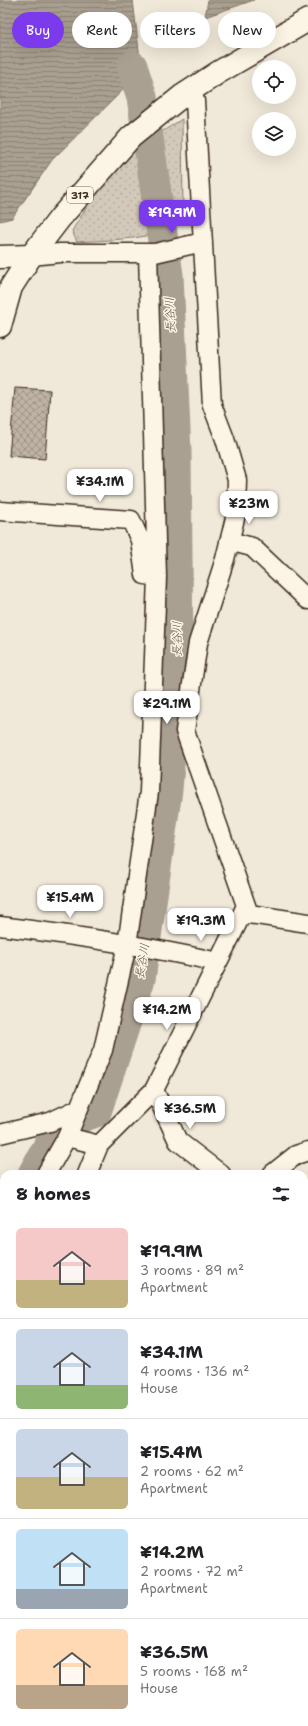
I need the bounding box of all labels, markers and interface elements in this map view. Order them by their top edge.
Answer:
chip: Buy [12,12,64,48]
chip: Rent [72,12,132,48]
chip: Filters [140,12,210,48]
chip: New [218,12,276,48]
map controls [252,60,296,156]
button: locate [252,60,296,104]
button: layers [252,112,296,156]
road number: 317 [67,187,93,203]
pin: ¥19.9M [139,200,205,234]
text: ¥19.9M [148,204,196,221]
water label: 長谷川 [161,297,179,333]
pin: ¥34.1M [67,469,133,503]
text: ¥34.1M [76,473,124,490]
pin: ¥23M [225,491,273,525]
text: ¥23M [229,495,269,512]
water label: 長谷川 [169,621,185,657]
pin: ¥29.1M [134,691,200,725]
text: ¥29.1M [143,695,191,712]
pin: ¥15.4M [37,885,103,919]
text: ¥15.4M [46,889,94,906]
pin: ¥19.3M [168,908,234,942]
text: ¥19.3M [176,912,226,929]
water label: 長谷川 [131,942,153,980]
pin: ¥14.2M [134,997,200,1031]
text: ¥14.2M [143,1001,191,1018]
pin: ¥36.5M [157,1096,223,1130]
text: ¥36.5M [164,1100,216,1117]
text: 8 homes [16,1183,91,1205]
icon: filters [270,1183,292,1205]
text: ¥19.9M [140,1240,203,1262]
icon: home [48,1244,96,1292]
text: 3 rooms · 89 m² [140,1262,244,1279]
text: Apartment [140,1279,208,1296]
text: ¥34.1M [140,1341,203,1363]
icon: home [48,1345,96,1393]
text: 4 rooms · 136 m² [140,1363,249,1380]
text: House [140,1380,178,1397]
text: ¥15.4M [140,1441,202,1463]
icon: home [48,1445,96,1493]
text: 2 rooms · 62 m² [140,1463,244,1480]
text: Apartment [140,1480,208,1497]
text: ¥14.2M [140,1541,204,1563]
icon: home [48,1545,96,1593]
text: 2 rooms · 72 m² [140,1563,244,1580]
text: Apartment [140,1580,208,1597]
text: ¥36.5M [140,1641,208,1663]
icon: home [48,1645,96,1693]
text: 5 rooms · 168 m² [140,1663,248,1680]
text: House [140,1680,178,1697]

